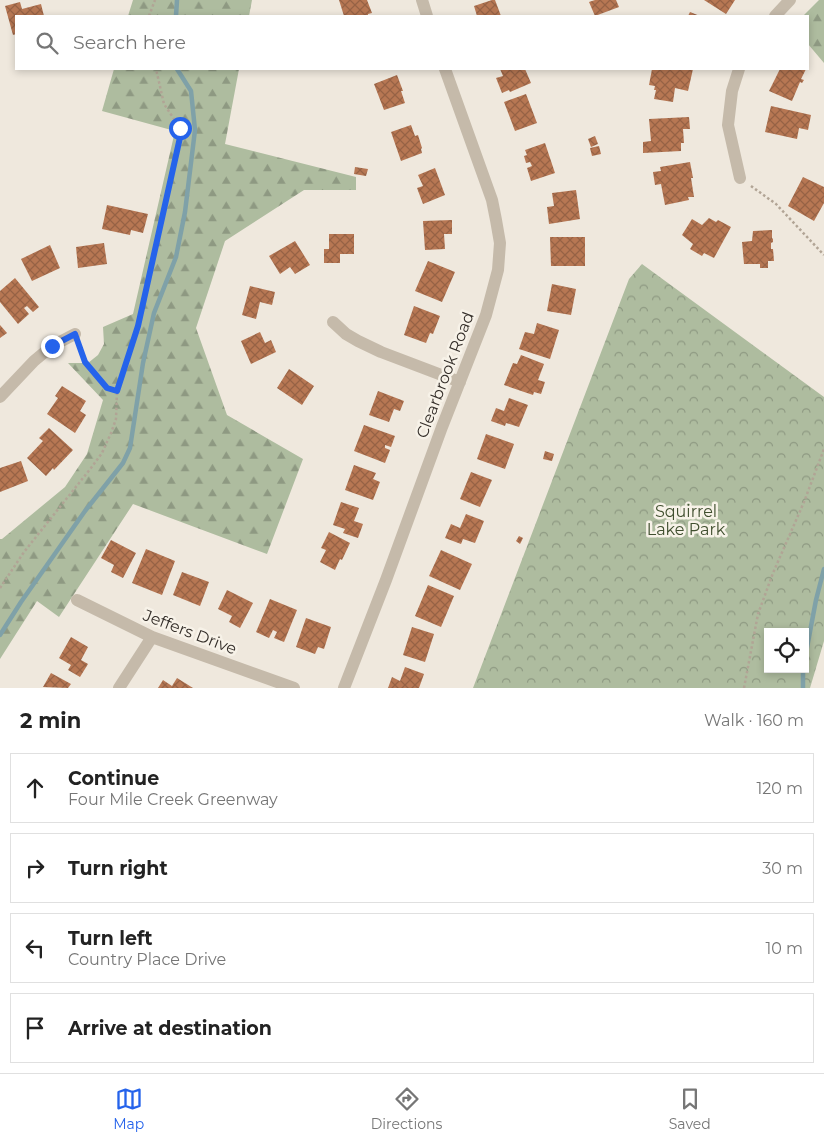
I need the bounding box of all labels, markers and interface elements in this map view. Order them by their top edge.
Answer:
search box [15,15,809,70]
icon: search [33,29,61,57]
text: Search here [73,31,186,54]
route start [169,117,192,140]
street label: Clearbrook Road [412,309,478,441]
route end [41,335,64,358]
park label: Squirrel Lake Park [647,502,726,539]
street label: Jeffers Drive [140,605,239,658]
map controls [764,628,809,673]
button: locate [764,628,809,673]
text: 2 min [20,708,81,733]
text: Walk · 160 m [704,711,804,730]
text: Continue [68,767,159,790]
icon: ahead [21,774,49,802]
text: 120 m [756,779,803,798]
text: Four Mile Creek Greenway [68,790,278,809]
icon: right [21,854,49,882]
text: Turn right [68,857,168,880]
text: 30 m [762,859,803,878]
text: Turn left [68,927,153,950]
icon: left [21,934,49,962]
text: 10 m [765,939,803,958]
text: Country Place Drive [68,950,226,969]
icon: arrive [21,1014,49,1042]
text: Arrive at destination [68,1017,272,1040]
tab: Map [113,1085,144,1133]
tab: Directions [371,1085,442,1133]
tab: Saved [669,1085,711,1133]

